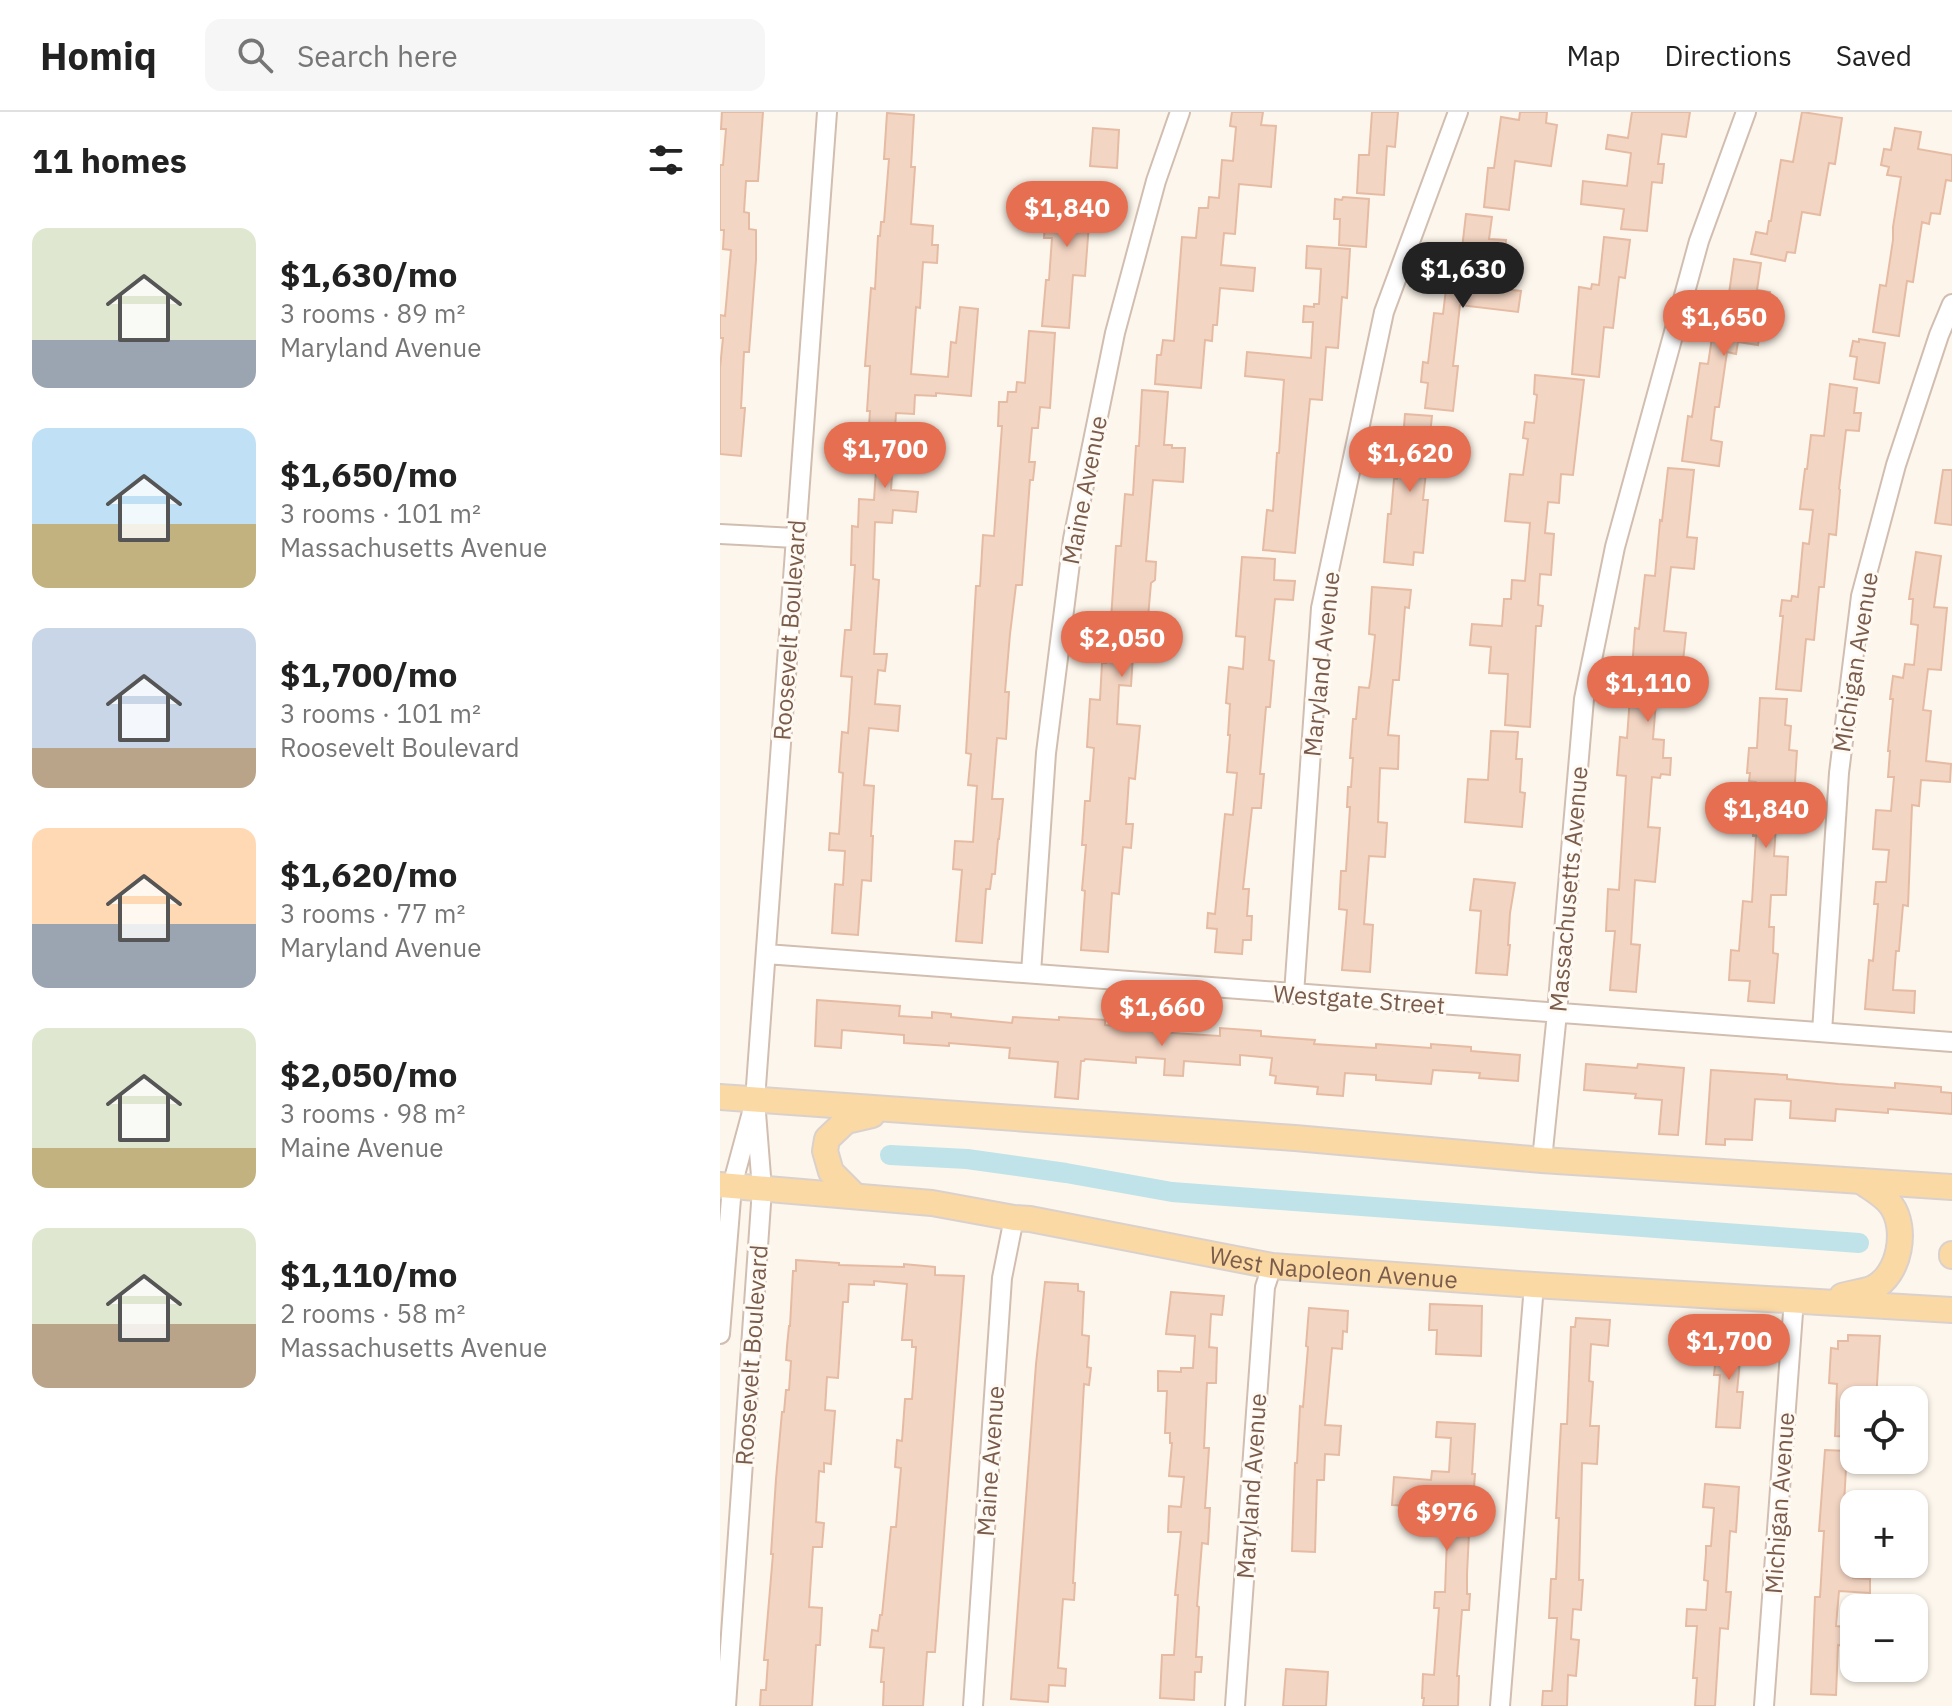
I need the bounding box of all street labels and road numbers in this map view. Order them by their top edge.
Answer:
street label: Maine Avenue [1054,413,1114,567]
street label: Roosevelt Boulevard [765,519,813,741]
street label: Maryland Avenue [1295,570,1347,758]
street label: Michigan Avenue [1825,570,1885,754]
street label: Massachusetts Avenue [1541,765,1595,1013]
street label: Westgate Street [1272,977,1446,1021]
street label: West Napoleon Avenue [1207,1238,1459,1295]
street label: Roosevelt Boulevard [727,1244,775,1466]
street label: Maine Avenue [969,1385,1011,1537]
street label: Maryland Avenue [1229,1392,1273,1580]
street label: Michigan Avenue [1757,1411,1801,1595]

